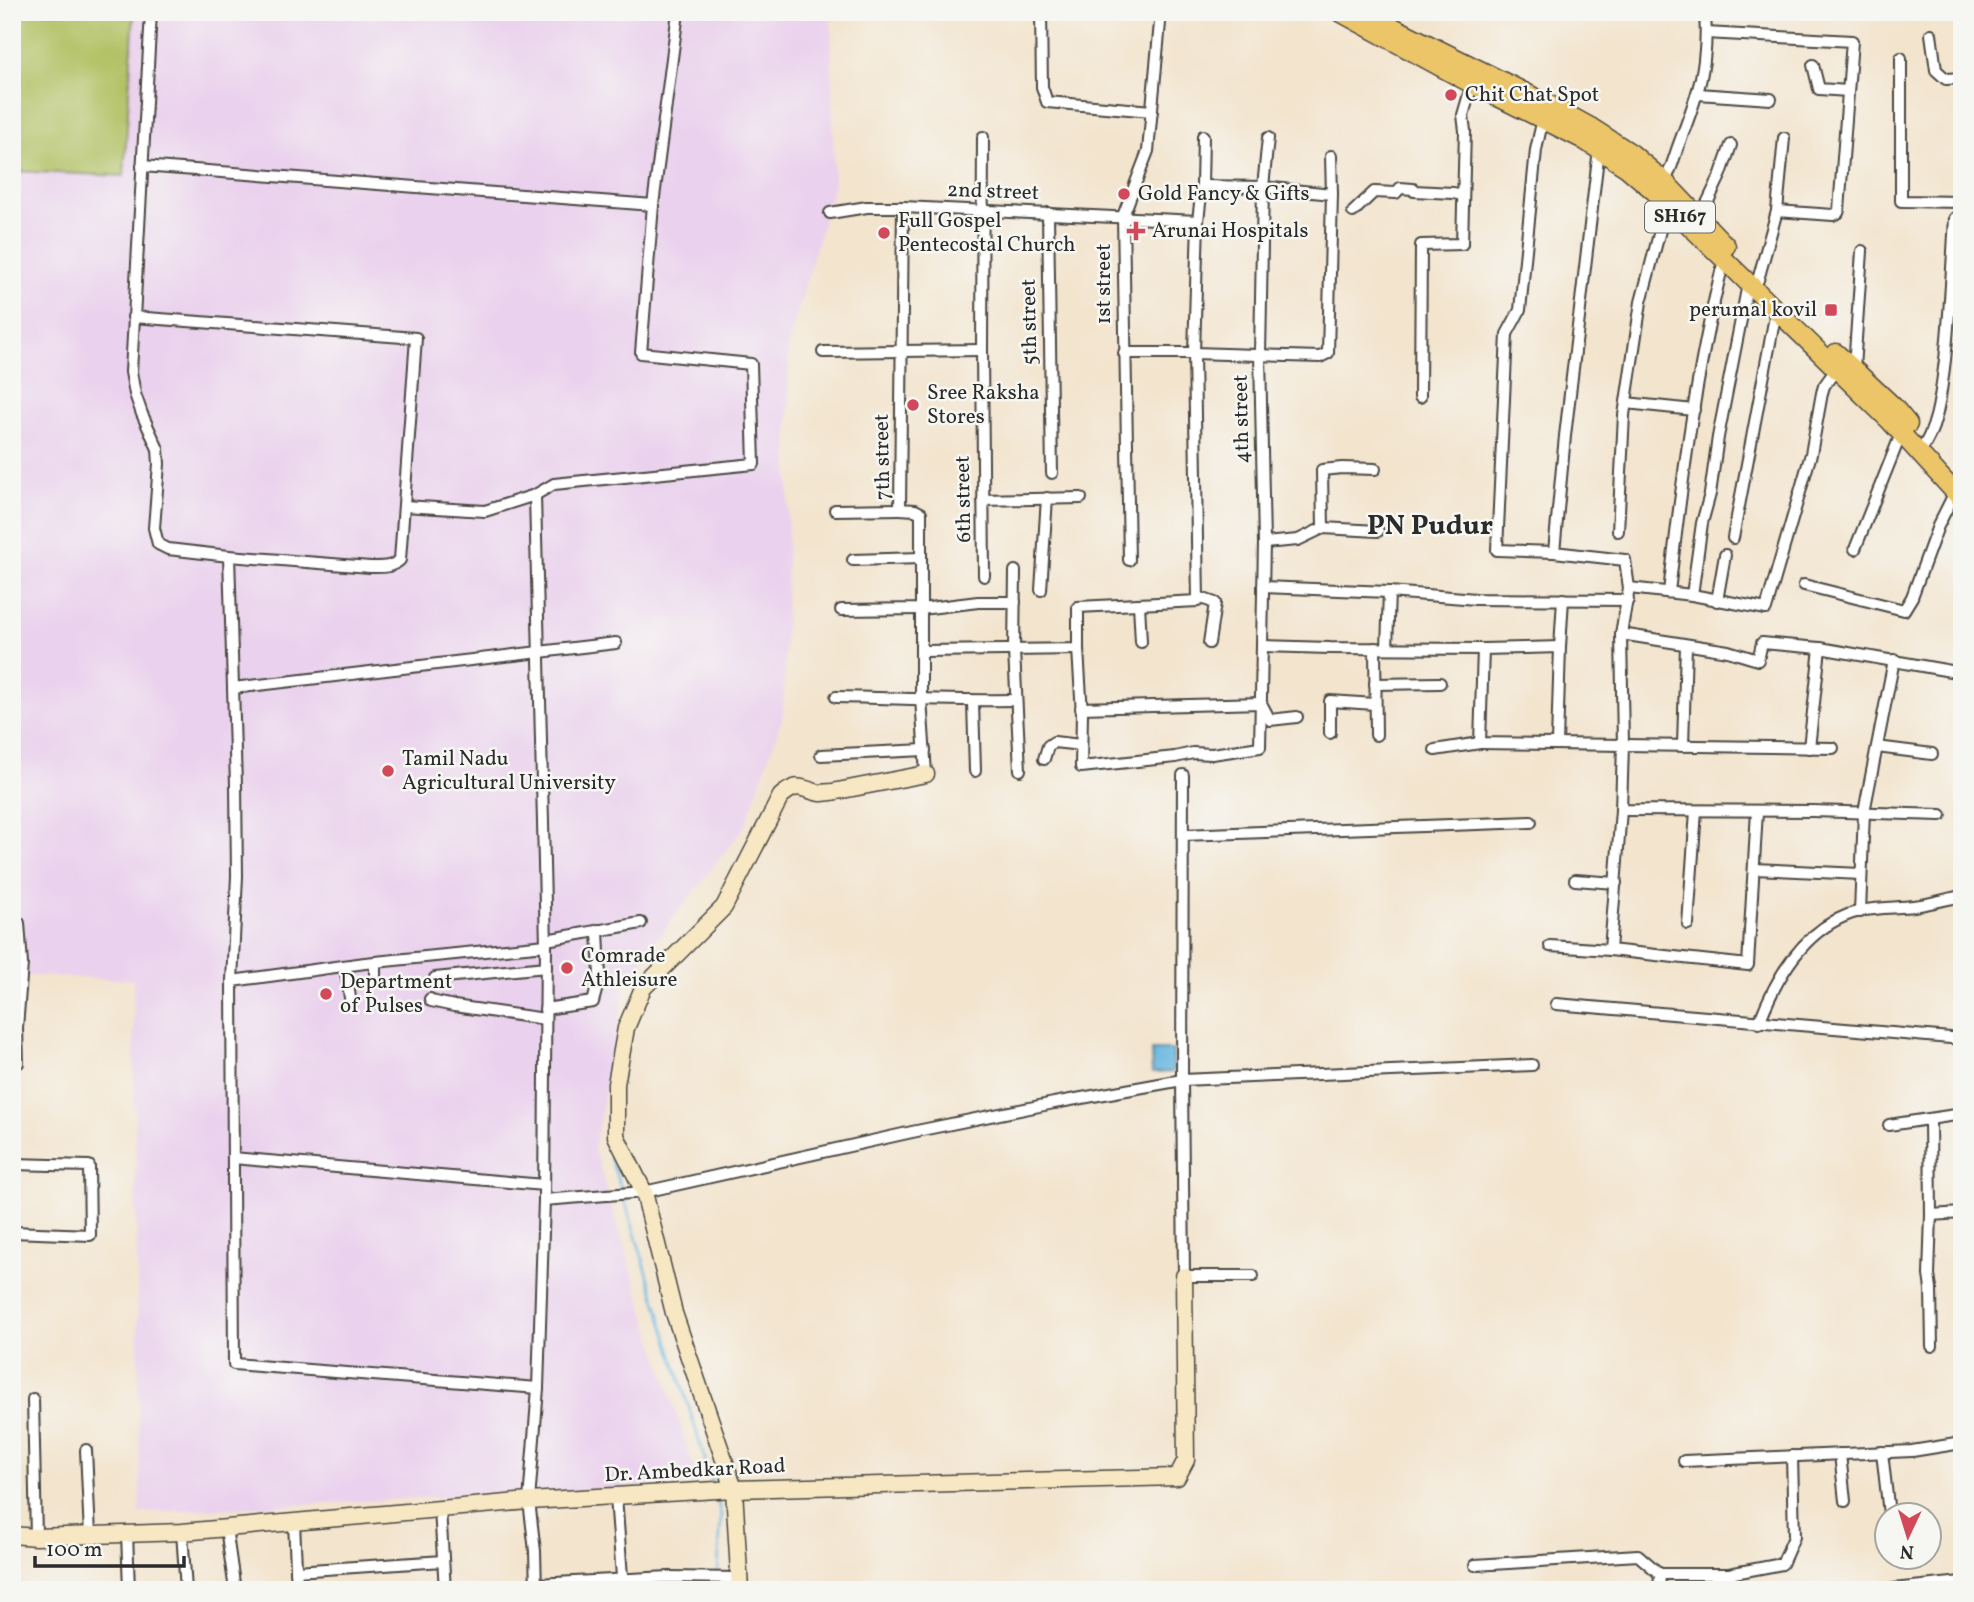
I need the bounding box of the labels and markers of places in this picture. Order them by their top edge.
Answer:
place label: Chit Chat Spot [1465,81,1599,110]
marker: Chit Chat Spot [1443,87,1459,103]
place label: Gold Fancy & Gifts [1138,180,1310,209]
marker: Gold Fancy & Gifts [1116,186,1132,202]
place label: Full Gospel Pentecostal Church [898,207,1076,260]
place label: Arunai Hospitals [1152,217,1308,246]
marker: Arunai Hospitals [1126,221,1146,241]
marker: Full Gospel Pentecostal Church [876,225,892,241]
place label: perumal kovil [1689,296,1817,325]
marker: perumal kovil [1823,302,1839,318]
place label: Sree Raksha Stores [927,379,1040,432]
marker: Sree Raksha Stores [905,397,921,413]
place label: Tamil Nadu Agricultural University [402,745,616,798]
marker: Tamil Nadu Agricultural University [380,763,396,779]
place label: Comrade Athleisure [581,942,678,995]
marker: Comrade Athleisure [559,960,575,976]
place label: Department of Pulses [340,968,452,1021]
marker: Department of Pulses [318,986,334,1002]

